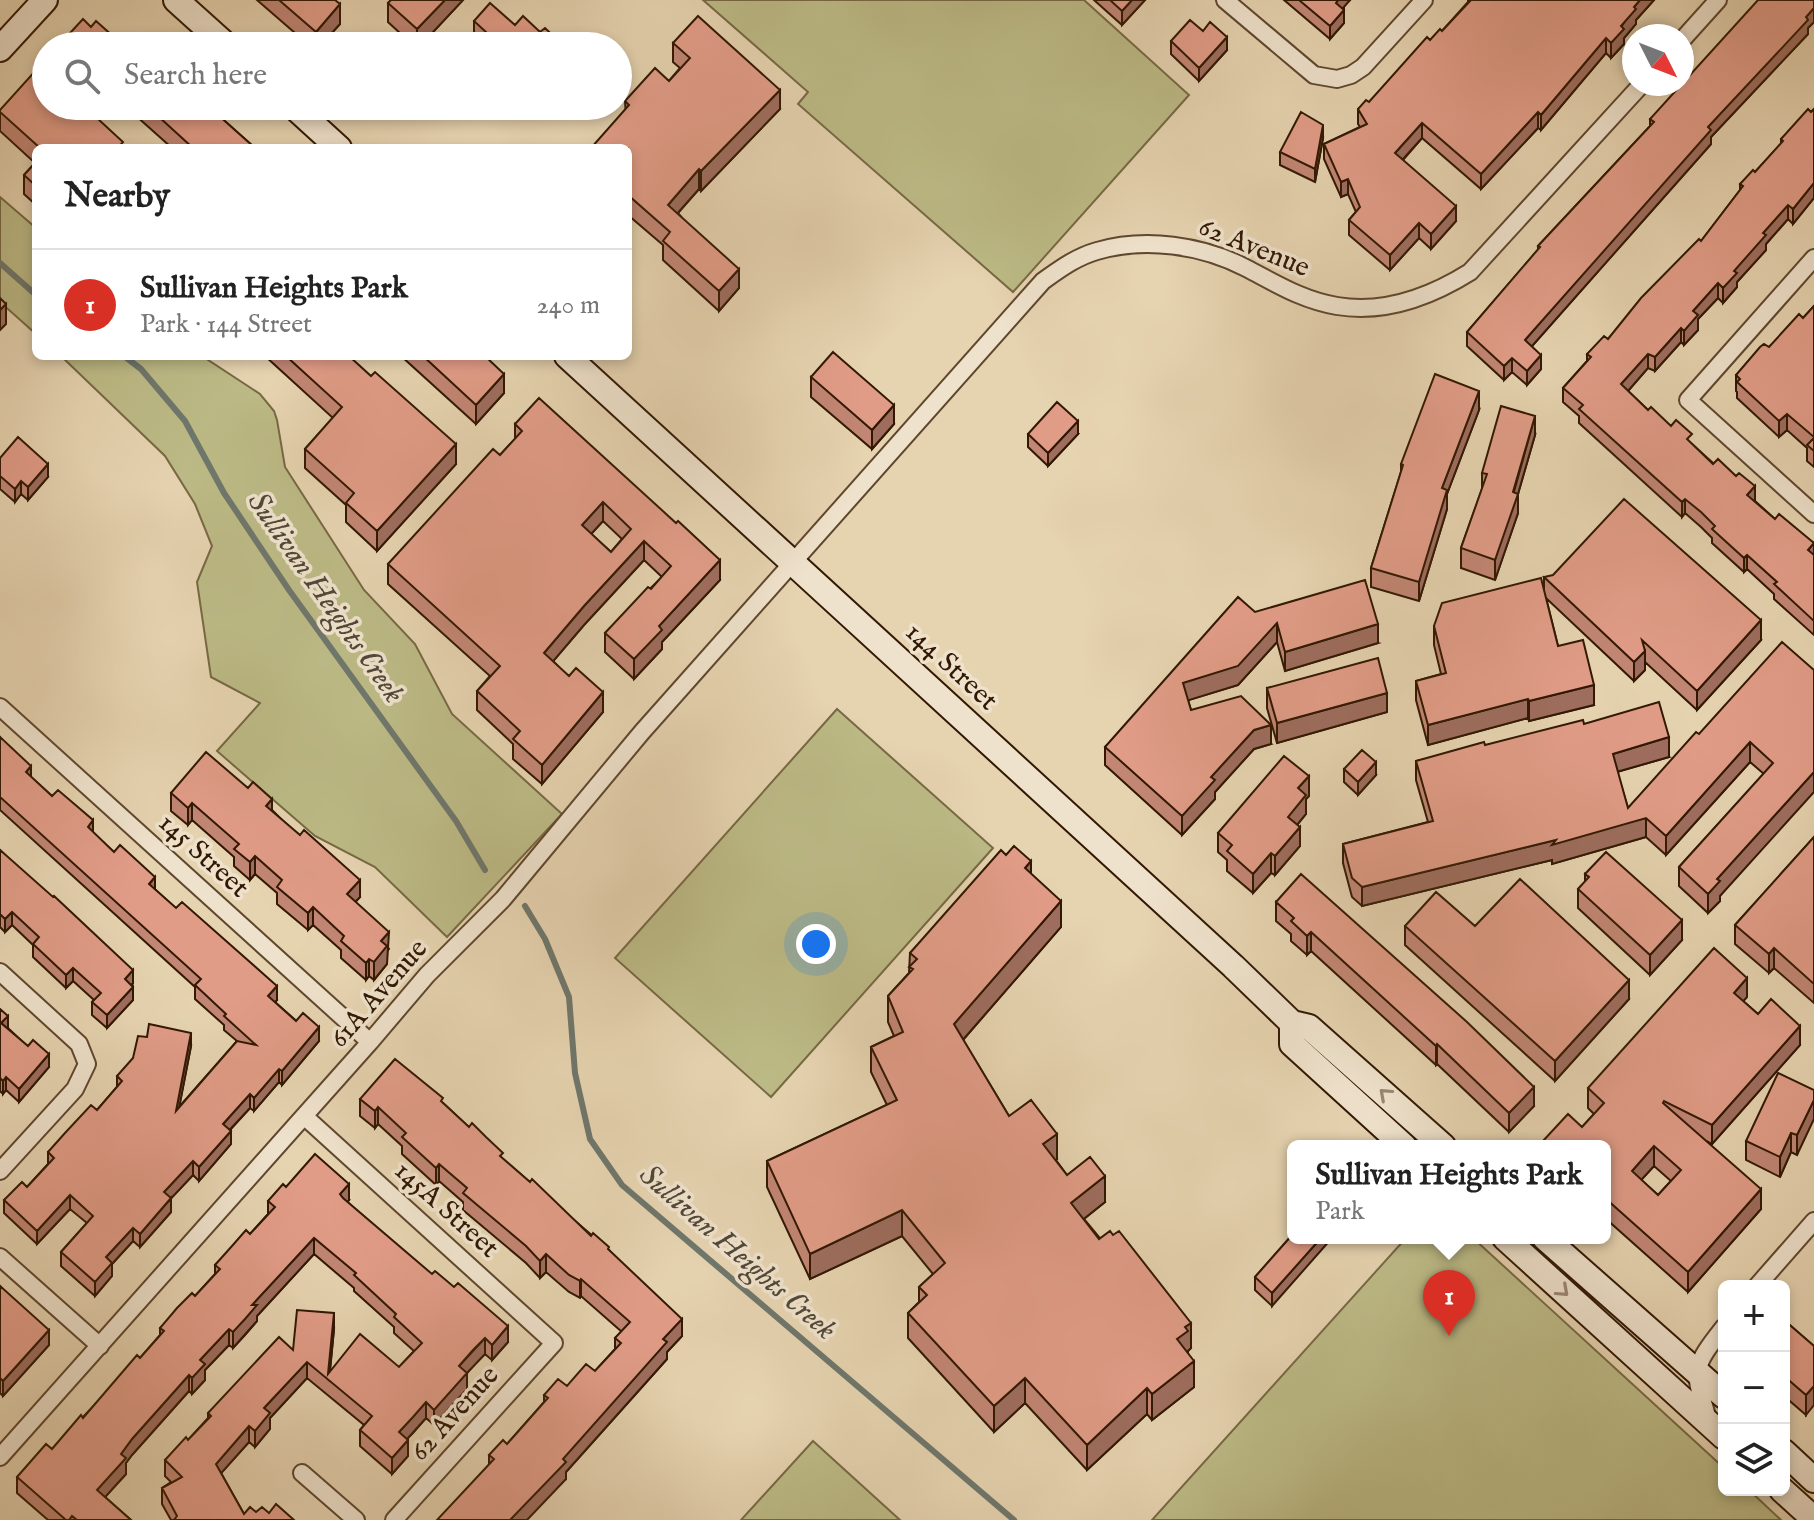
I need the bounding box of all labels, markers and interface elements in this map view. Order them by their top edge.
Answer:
north arrow [1622,24,1694,96]
search box [32,32,632,120]
icon: search [60,54,104,98]
text: Search here [124,57,267,95]
text: Nearby [64,175,170,218]
street label: 62 Avenue [1193,210,1315,286]
text: Sullivan Heights Park [140,270,408,308]
text: 1 [85,289,95,322]
text: 240 m [537,289,600,322]
text: Park · 144 Street [140,308,312,341]
water label: Sullivan Heights Creek [238,485,412,711]
street label: 144 Street [898,615,1005,719]
street label: 145 Street [150,806,256,906]
your location [796,924,836,964]
street label: 61A Avenue [322,932,436,1056]
one-way arrow [1379,1089,1394,1104]
popup [1287,1140,1611,1244]
street label: 145A Street [386,1154,506,1266]
water label: Sullivan Heights Creek [631,1157,843,1349]
text: Sullivan Heights Park [1315,1157,1583,1195]
text: Park [1315,1195,1365,1228]
pin: 1 [1423,1270,1475,1336]
map controls [1718,1280,1790,1496]
button: + [1718,1280,1790,1352]
one-way arrow [1554,1281,1568,1296]
button: − [1718,1352,1790,1424]
street label: 62 Avenue [403,1359,507,1469]
button: layers [1718,1424,1790,1496]

